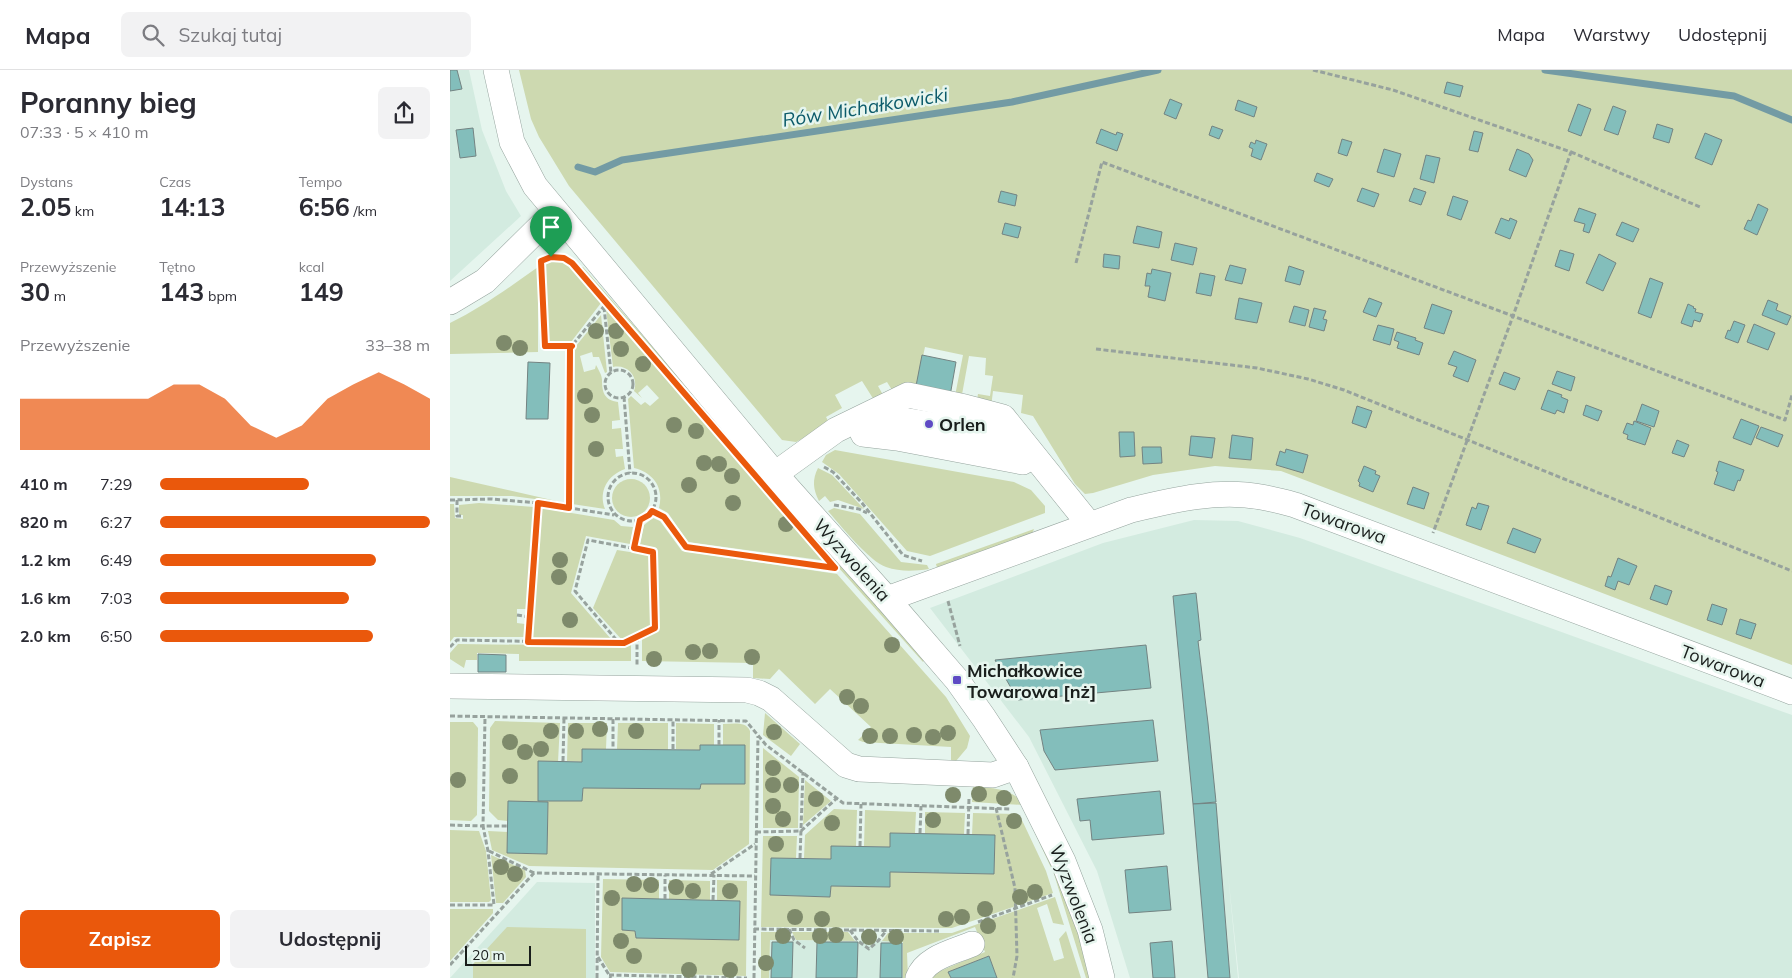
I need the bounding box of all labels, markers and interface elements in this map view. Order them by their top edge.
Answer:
search box [121,12,471,57]
text: Mapa [25,20,91,50]
icon: search [139,21,167,49]
text: Szukaj tutaj [179,23,282,47]
text: Mapa [1497,23,1545,46]
text: Warstwy [1573,23,1650,46]
text: Udostępnij [1678,23,1767,46]
water label: Rów Michałkowicki [780,82,950,132]
text: Poranny bieg [20,85,197,120]
button: share [378,87,430,139]
text: 07:33 · 5 × 410 m [20,122,149,142]
text: Dystans [20,173,73,191]
text: Czas [159,173,191,191]
text: Tempo [299,173,342,191]
text: 2.05 [20,191,71,222]
text: 14:13 [159,191,226,222]
text: 6:56 [299,191,350,222]
text: km [71,202,94,220]
text: /km [350,202,377,220]
pin [530,206,572,257]
icon: arrive [537,213,565,241]
text: Przewyższenie [20,258,116,276]
text: Tętno [159,258,195,276]
text: kcal [299,258,324,276]
text: 30 [20,276,50,307]
text: 143 [159,276,204,307]
text: 149 [299,276,344,307]
text: m [50,287,66,305]
text: bpm [204,287,237,305]
text: Przewyższenie [20,335,130,355]
text: 33–38 m [365,335,430,355]
place label: Orlen [939,413,986,436]
marker: Orlen [923,418,935,430]
text: 410 m [20,474,68,494]
text: 7:29 [100,474,132,494]
street label: Towarowa [1298,497,1390,549]
text: 820 m [20,512,68,532]
text: 6:27 [100,512,132,532]
street label: Wyzwolenia [809,514,895,606]
text: 1.2 km [20,550,71,570]
text: 6:49 [100,550,132,570]
text: 1.6 km [20,588,71,608]
text: 7:03 [100,588,132,608]
text: 2.0 km [20,626,71,646]
text: 6:50 [100,626,132,646]
street label: Towarowa [1677,639,1769,693]
place label: Michałkowice Towarowa [nż] [967,659,1096,703]
marker: Michałkowice Towarowa [nż] [951,674,963,686]
street label: Wyzwolenia [1045,841,1103,947]
button: Zapisz [20,910,220,968]
button: Udostępnij [230,910,430,968]
scale bar [465,943,531,966]
text: 20 m [472,946,505,964]

